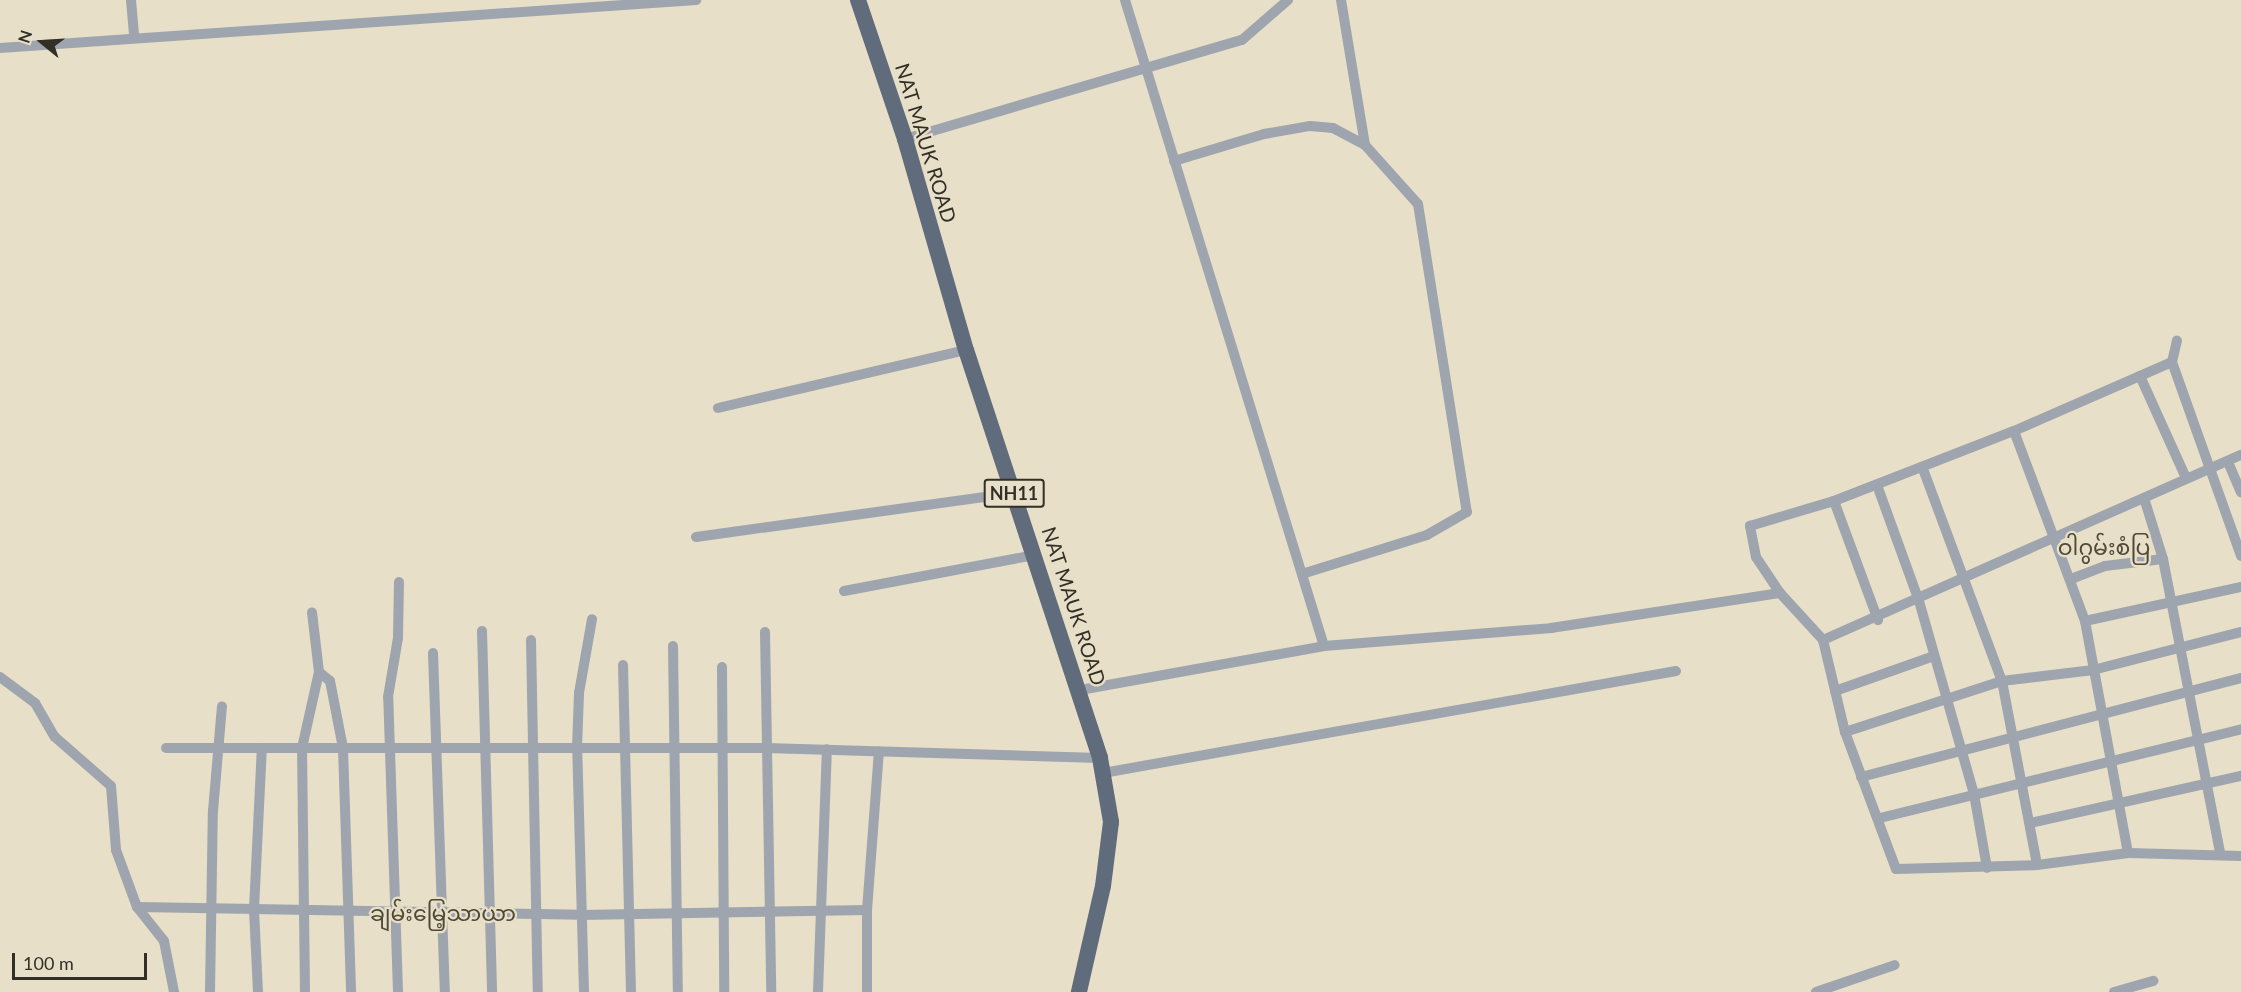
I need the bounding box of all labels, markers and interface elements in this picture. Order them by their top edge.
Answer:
north arrow [12,12,72,72]
text: N [13,27,35,45]
street label: NAT MAUK ROAD [890,60,962,226]
road number: NH11 [982,478,1046,508]
street label: NAT MAUK ROAD [1037,523,1111,689]
district label: ဝါဂွမ်းစံပြ [2058,534,2150,560]
district label: ချမ်းမြေ့သာယာ [370,900,516,926]
scale bar [15,941,150,979]
text: 100 m [23,952,74,974]

